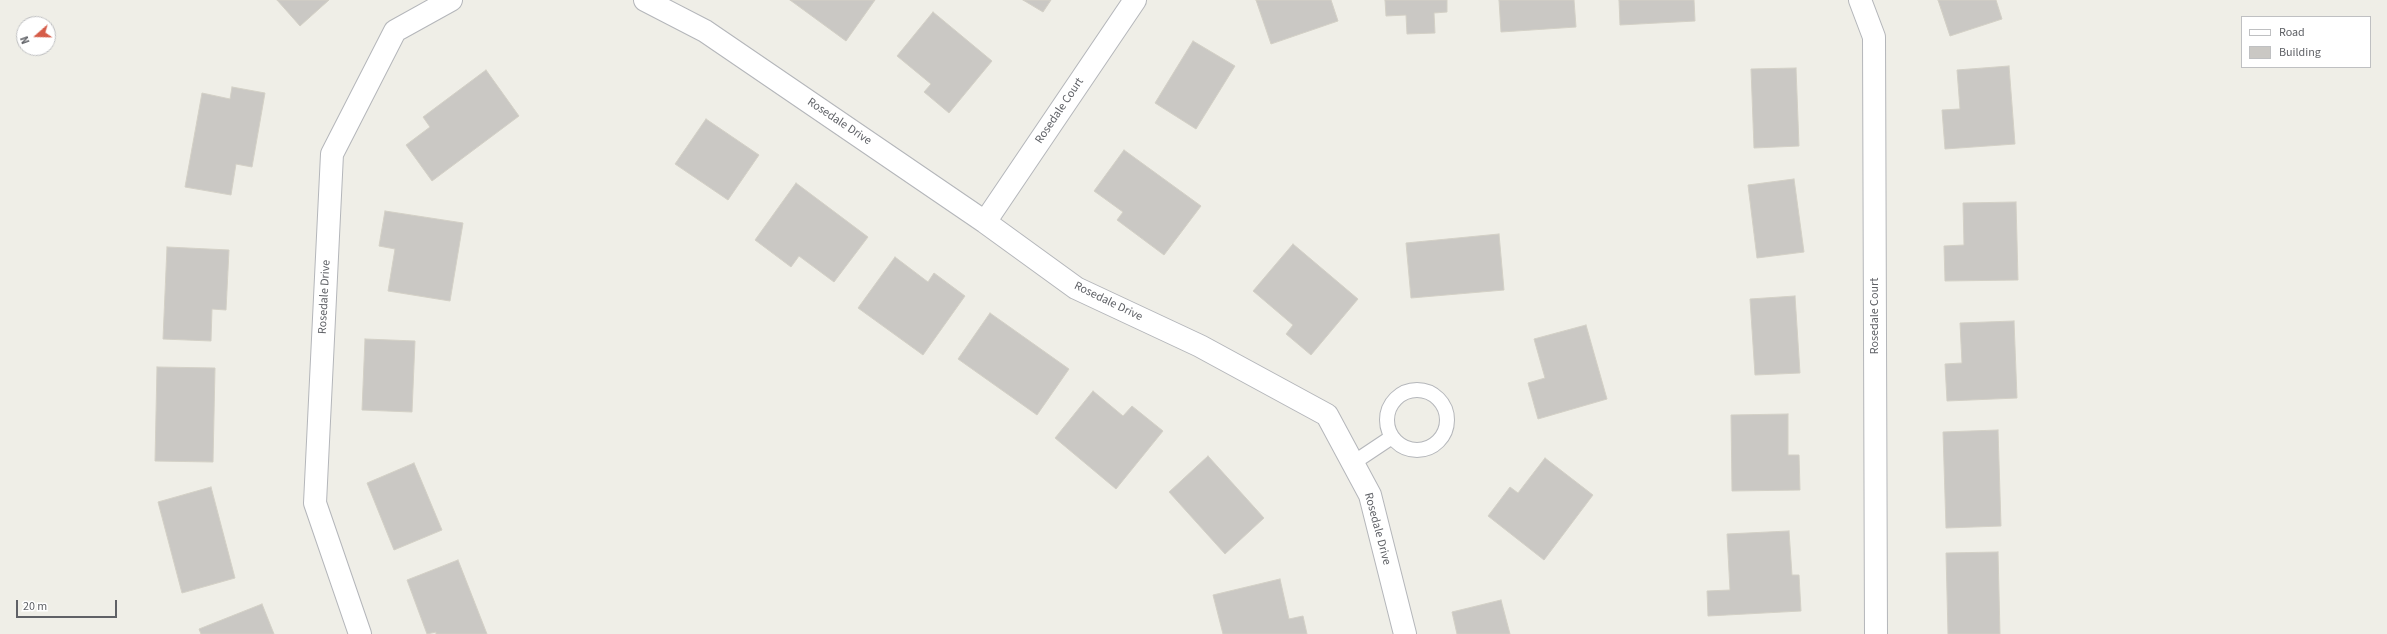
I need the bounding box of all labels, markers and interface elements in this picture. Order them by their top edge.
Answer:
north arrow [16,16,56,56]
legend [2241,16,2371,68]
text: Road [2279,24,2305,41]
text: N [17,34,33,46]
text: Building [2279,44,2321,61]
street label: Rosedale Court [1033,75,1087,147]
street label: Rosedale Drive [804,95,874,149]
street label: Rosedale Drive [316,260,334,334]
street label: Rosedale Court [1868,278,1882,354]
street label: Rosedale Drive [1071,279,1145,325]
street label: Rosedale Drive [1360,491,1394,567]
scale bar [18,592,119,618]
text: 20 m [23,598,47,615]

